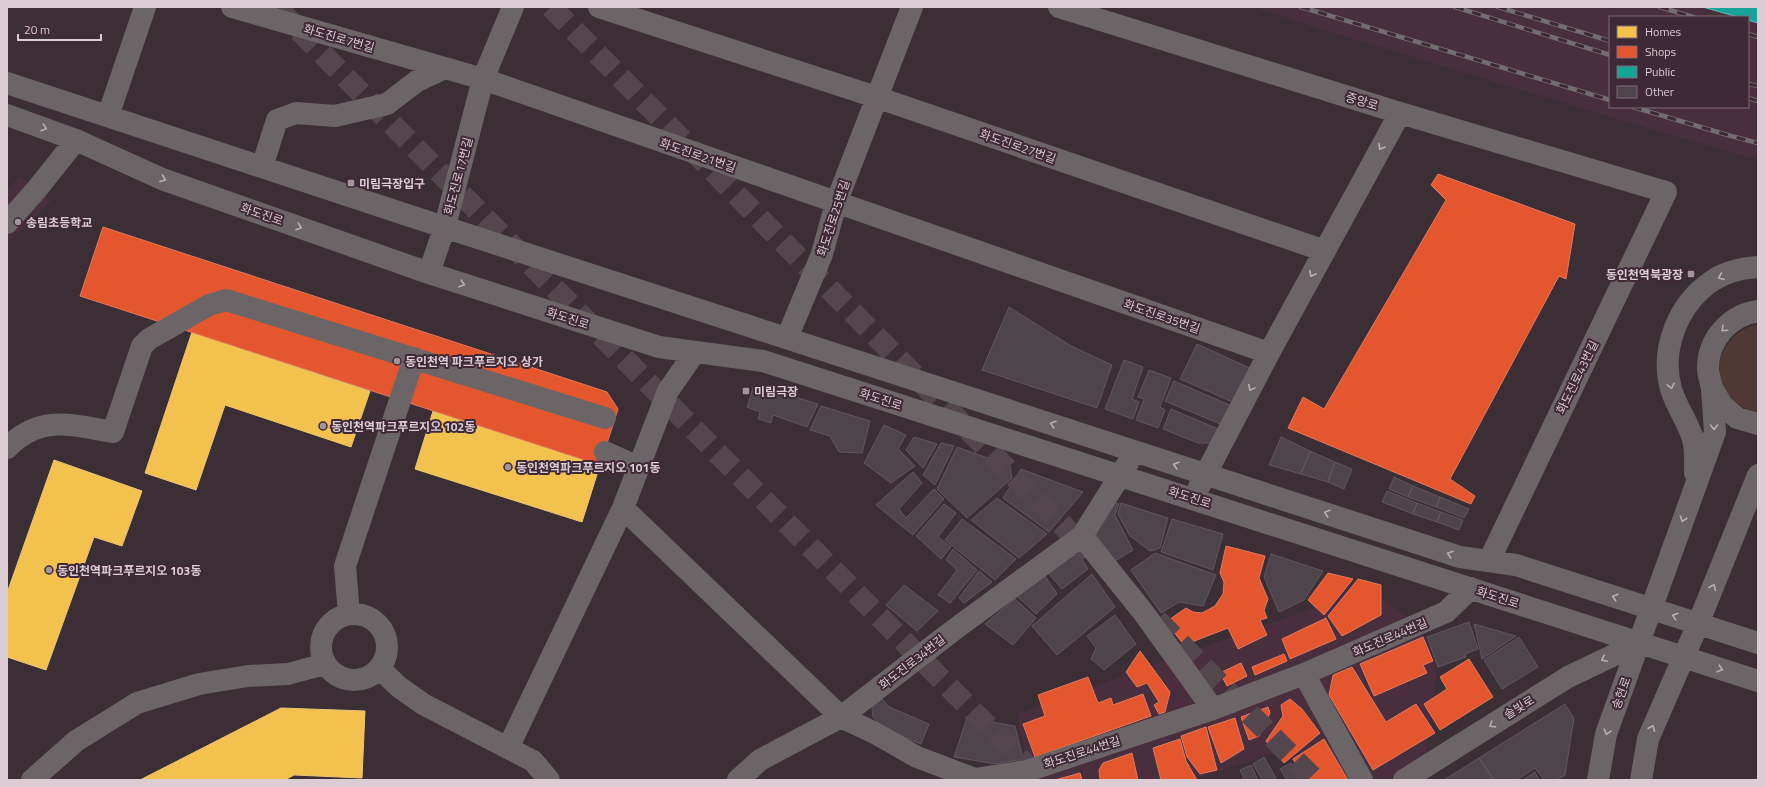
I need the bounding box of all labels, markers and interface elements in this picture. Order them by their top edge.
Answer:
scale bar [18,16,101,42]
legend [1609,16,1749,108]
street label: 화도진로7번길 [301,19,377,57]
text: 20 m [24,20,50,39]
text: Homes [1645,22,1681,41]
text: Shops [1645,42,1677,61]
text: Public [1645,62,1675,81]
text: Other [1645,82,1674,101]
street label: 중앙로 [1343,87,1381,115]
one-way arrow [40,124,47,132]
street label: 화도진로27번길 [977,124,1059,168]
street label: 화도진로21번길 [657,133,739,177]
street label: 화도진로17번길 [439,135,477,217]
one-way arrow [1378,143,1386,150]
place label: 미림극장입구 [359,174,425,193]
one-way arrow [160,175,167,183]
street label: 화도진로25번길 [812,177,854,259]
marker: 미림극장입구 [346,178,356,188]
street label: 화도진로 [238,198,286,230]
place label: 송림초등학교 [26,213,92,232]
marker: 송림초등학교 [13,217,23,227]
one-way arrow [295,222,302,231]
place label: 동인천역북광장 [1606,265,1683,284]
marker: 동인천역북광장 [1686,269,1696,279]
one-way arrow [1310,270,1317,277]
one-way arrow [1717,272,1725,280]
one-way arrow [458,279,465,287]
street label: 화도진로35번길 [1121,294,1203,338]
street label: 화도진로 [544,302,592,334]
one-way arrow [1721,324,1729,331]
street label: 화도진로43번길 [1551,337,1603,417]
place label: 동인천역 파크푸르지오 상가 [405,352,543,371]
marker: 동인천역 파크푸르지오 상가 [392,356,402,366]
place label: 미림극장 [754,382,798,401]
street label: 화도진로 [857,383,905,415]
one-way arrow [1667,383,1675,389]
one-way arrow [1248,384,1255,391]
marker: 미림극장 [741,386,751,396]
place label: 동인천역파크푸르지오 102동 [331,417,475,436]
marker: 동인천역파크푸르지오 102동 [318,421,328,431]
one-way arrow [1049,421,1056,429]
one-way arrow [1710,424,1718,430]
place label: 동인천역파크푸르지오 101동 [516,458,660,477]
one-way arrow [1173,461,1180,469]
marker: 동인천역파크푸르지오 101동 [503,462,513,472]
street label: 화도진로 [1166,481,1214,513]
one-way arrow [1323,510,1330,518]
one-way arrow [1679,516,1688,523]
one-way arrow [1447,550,1454,558]
place label: 동인천역파크푸르지오 103동 [57,561,201,580]
marker: 동인천역파크푸르지오 103동 [44,565,54,575]
street label: 화도진로 [1474,581,1522,613]
one-way arrow [1708,584,1716,591]
one-way arrow [1611,593,1618,602]
one-way arrow [1671,612,1678,621]
street label: 화도진로44번길 [1350,613,1430,661]
street label: 화도진로34번길 [875,630,949,694]
one-way arrow [1601,654,1608,662]
one-way arrow [1716,664,1723,673]
street label: 송현로 [1606,674,1636,712]
street label: 솔빛로 [1500,690,1538,724]
one-way arrow [1489,720,1496,727]
one-way arrow [1647,725,1655,733]
one-way arrow [1603,728,1612,735]
street label: 화도진로44번길 [1041,731,1123,773]

